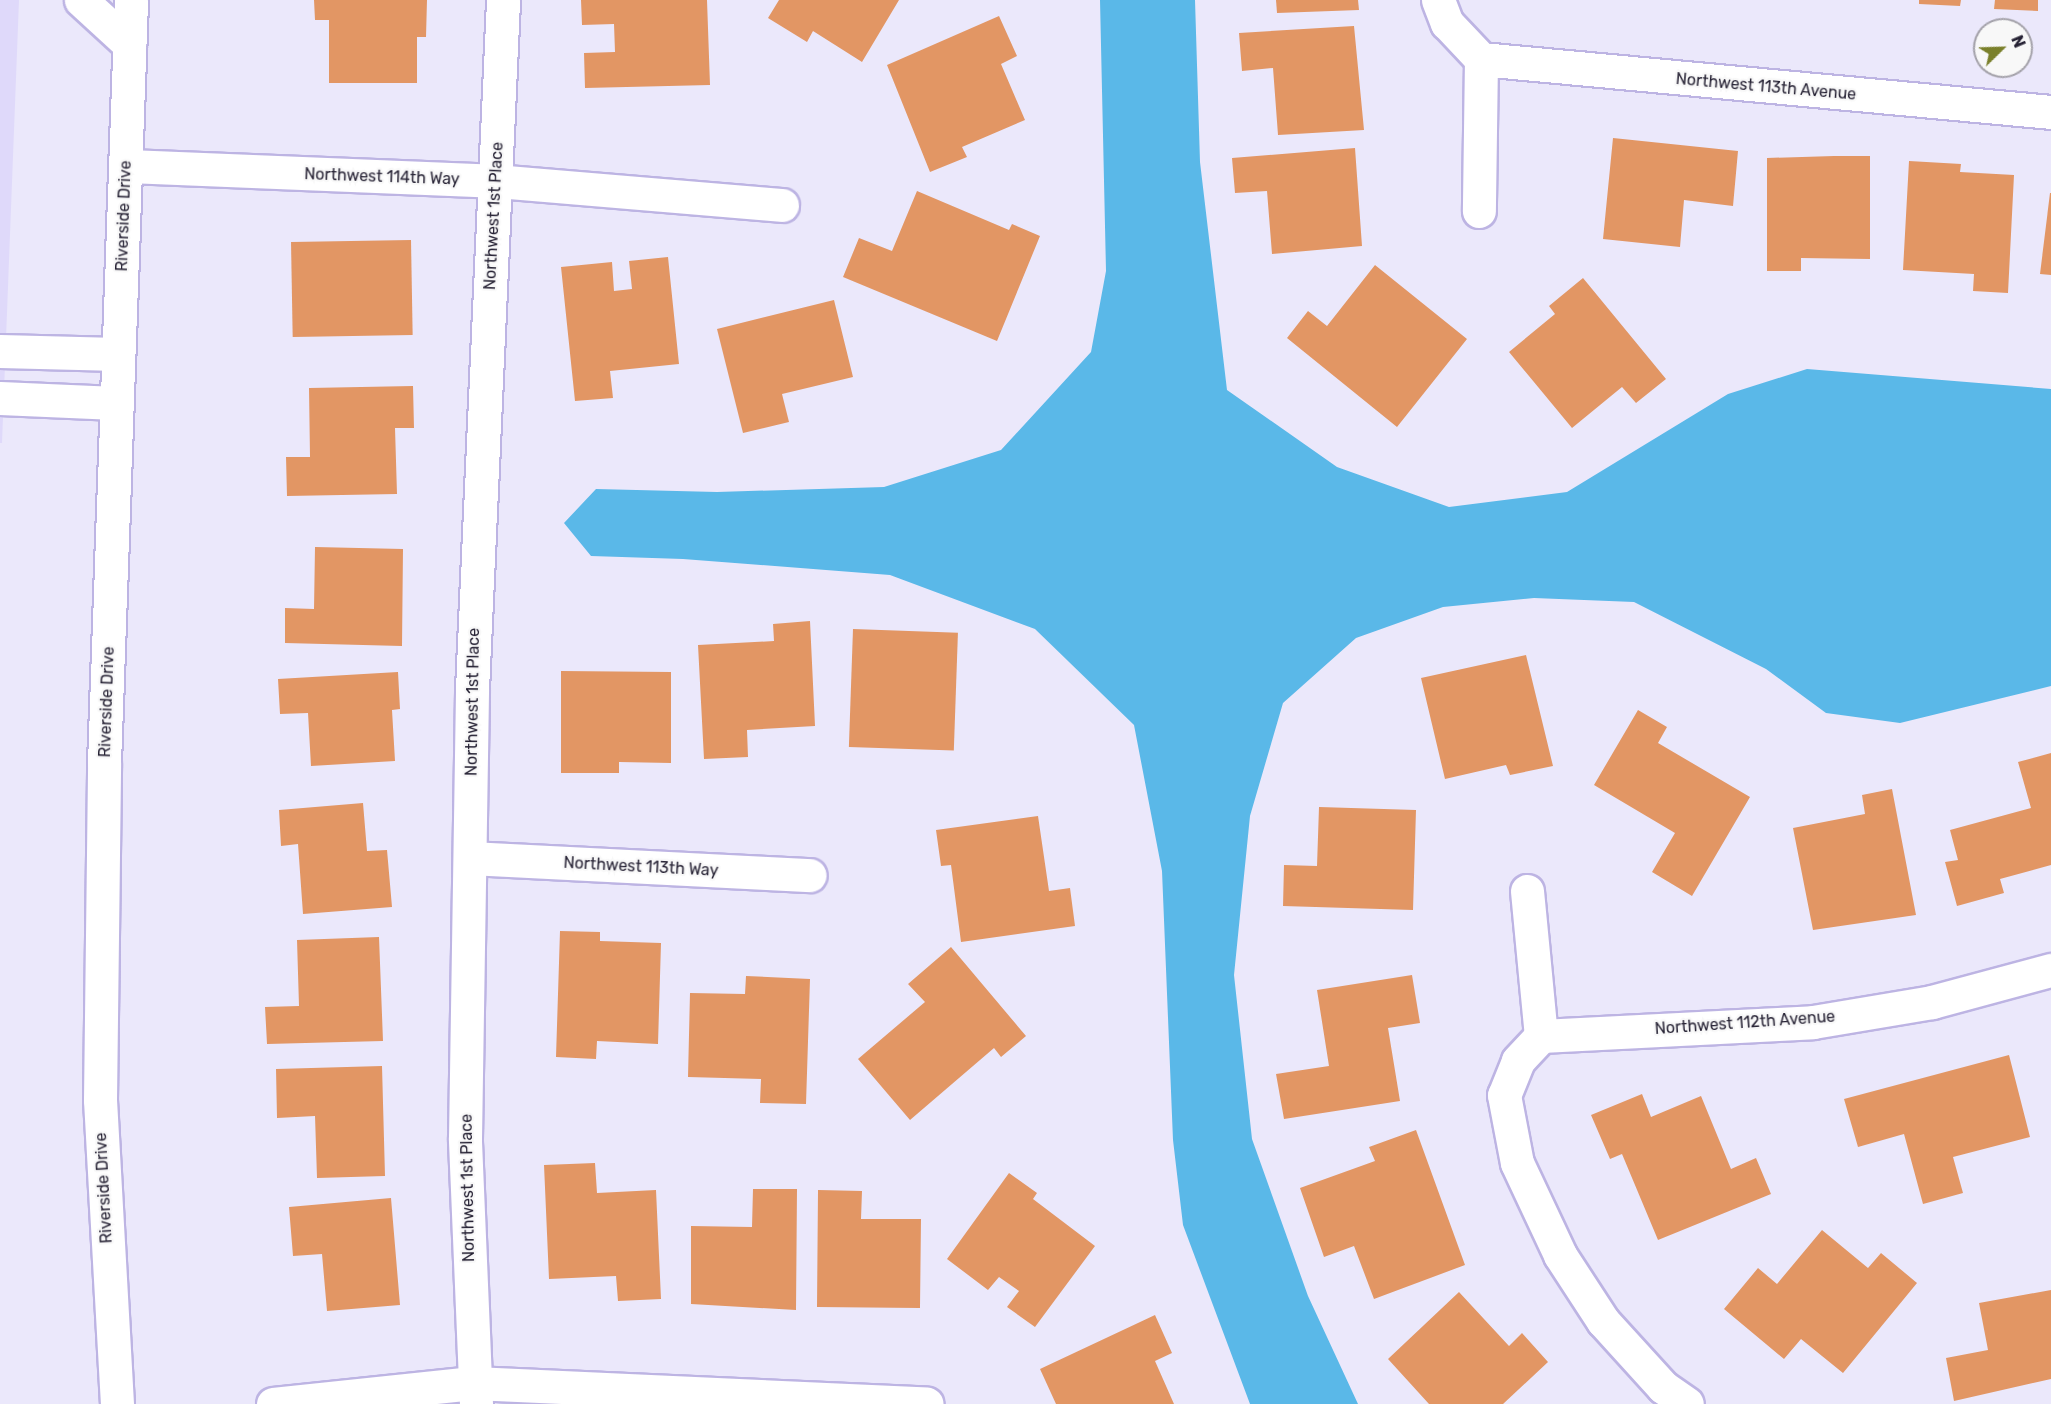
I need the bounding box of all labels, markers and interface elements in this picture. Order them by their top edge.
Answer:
north arrow [1973,18,2033,78]
text: N [2007,33,2029,51]
street label: Northwest 113th Avenue [1675,70,1857,104]
street label: Northwest 1st Place [481,142,507,290]
street label: Riverside Drive [112,160,136,272]
street label: Northwest 114th Way [304,165,460,189]
street label: Northwest 1st Place [462,628,484,776]
street label: Riverside Drive [95,646,119,758]
street label: Northwest 113th Way [563,853,719,881]
street label: Northwest 112th Avenue [1654,1007,1836,1039]
street label: Northwest 1st Place [457,1114,479,1262]
street label: Riverside Drive [92,1132,116,1244]

